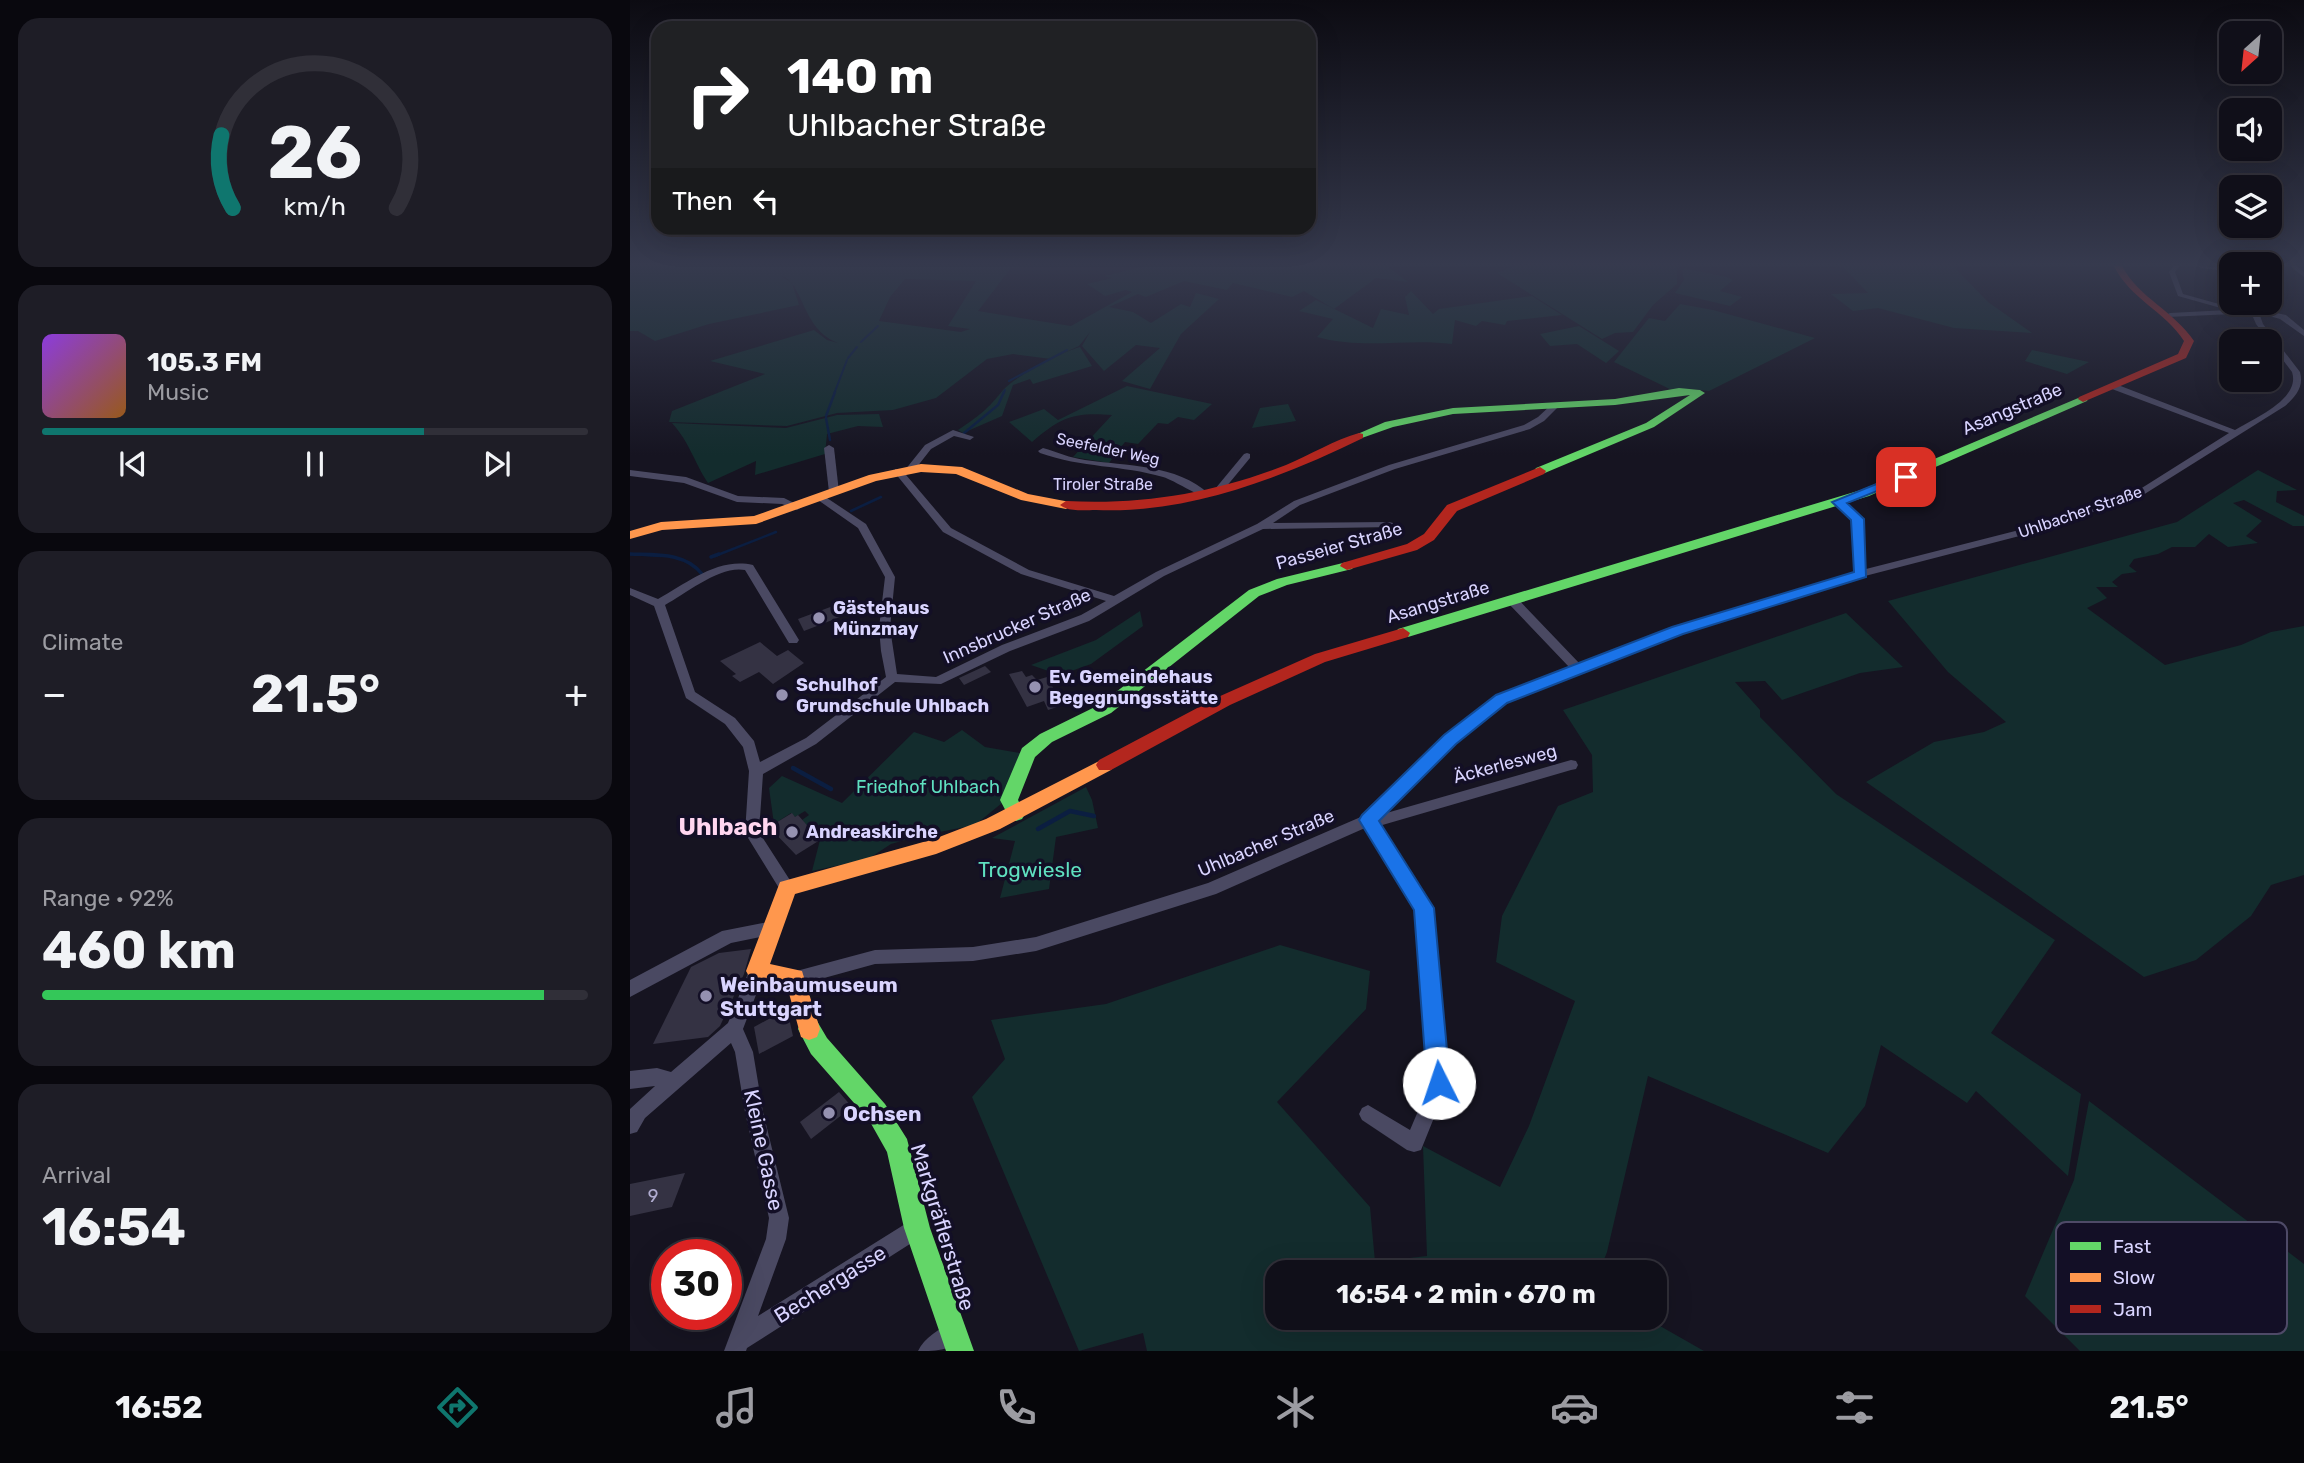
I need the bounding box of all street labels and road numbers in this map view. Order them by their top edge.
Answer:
street label: Asangstraße [1959,378,2065,440]
street label: Seefelder Weg [1054,429,1162,469]
street label: Tiroler Straße [1053,475,1153,494]
street label: Uhlbacher Straße [2016,482,2144,542]
street label: Passeier Straße [1273,517,1405,575]
street label: Asangstraße [1384,576,1492,628]
street label: Innsbrucker Straße [940,584,1094,668]
street label: Äckerlesweg [1451,740,1559,788]
street label: Uhlbacher Straße [1195,804,1337,882]
street label: Kleine Gasse [739,1087,789,1213]
street label: Markgräflerstraße [906,1141,980,1313]
street label: Bechergasse [770,1240,890,1328]

